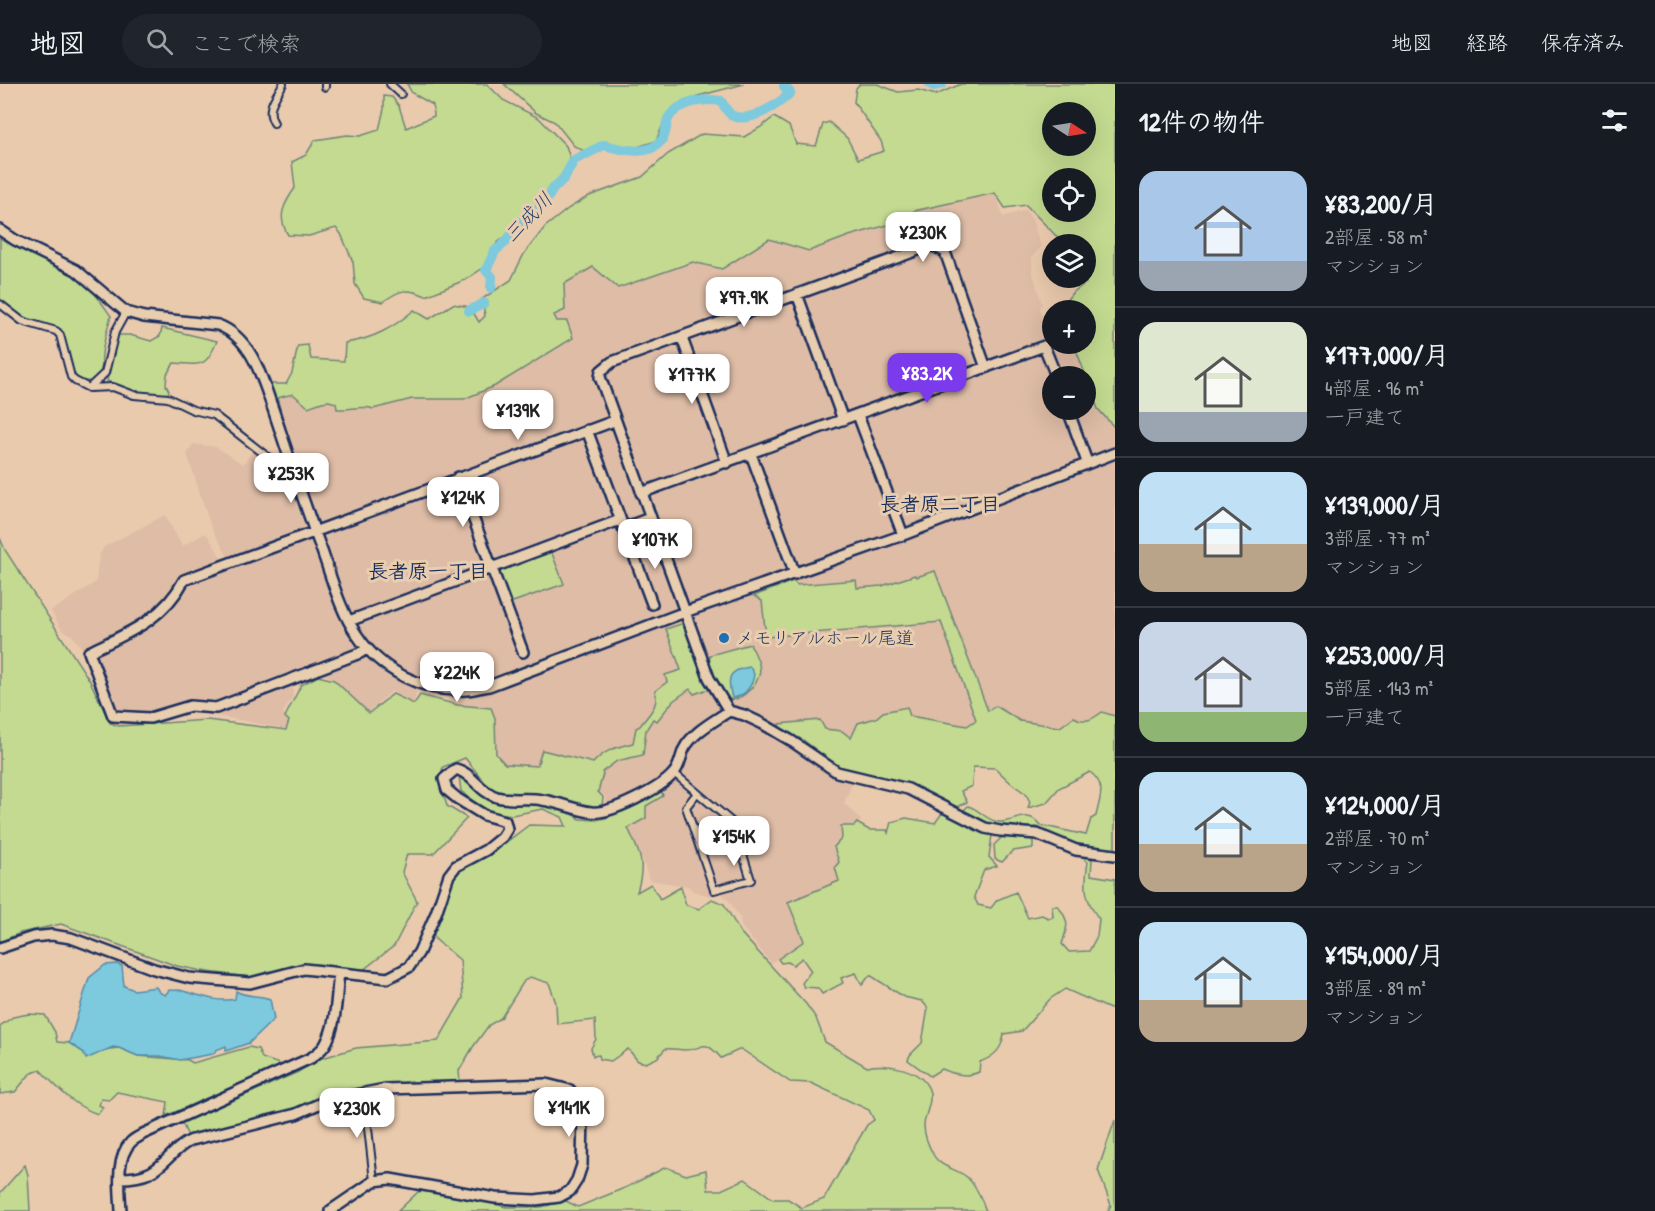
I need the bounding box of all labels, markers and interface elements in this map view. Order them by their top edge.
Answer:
search box [122,14,542,68]
text: 地図 [30,24,86,62]
icon: search [143,25,176,58]
text: ここで検索 [191,28,301,58]
text: 地図 [1391,28,1433,57]
text: 経路 [1466,28,1508,57]
text: 保存済み [1541,28,1625,57]
north arrow [1042,102,1096,156]
map controls [1042,102,1096,420]
text: 12件の物件 [1139,104,1265,139]
icon: filters [1598,104,1631,137]
button: locate [1042,168,1096,222]
water label: 三成川 [497,186,558,248]
text: ¥83,200/月 [1325,186,1438,221]
icon: home [1187,195,1259,267]
pin: ¥230K [881,212,965,263]
text: ¥230K [899,218,947,245]
text: 2部屋 · 58 m² [1325,223,1427,250]
button: layers [1042,234,1096,288]
text: マンション [1325,252,1424,279]
pin: ¥97.9K [695,277,793,328]
text: ¥97.9K [720,283,768,310]
button: + [1042,300,1096,354]
text: ¥177,000/月 [1325,337,1449,372]
icon: home [1187,346,1259,418]
pin: ¥83.2K [878,353,976,404]
pin: ¥177K [650,354,734,405]
text: ¥83.2K [902,359,953,386]
text: ¥177K [669,360,715,387]
button: − [1042,366,1096,420]
text: 4部屋 · 96 m² [1325,374,1424,401]
pin: ¥139K [476,390,560,441]
text: ¥139K [496,396,540,423]
text: 一戸建て [1325,403,1405,430]
pin: ¥253K [249,453,333,504]
text: ¥253K [268,459,314,486]
pin: ¥124K [421,477,505,528]
text: ¥124K [441,483,485,510]
text: ¥139,000/月 [1325,487,1445,522]
district label: 長者原二丁目 [880,490,1000,517]
icon: home [1187,496,1259,568]
pin: ¥107K [613,519,697,570]
text: 3部屋 · 77 m² [1325,524,1430,551]
text: ¥107K [632,525,678,552]
text: マンション [1325,553,1424,580]
district label: 長者原一丁目 [368,557,488,584]
place label: メモリアルホール尾道 [736,625,914,650]
marker: メモリアルホール尾道 [717,631,731,645]
text: ¥253,000/月 [1325,637,1449,672]
icon: home [1187,646,1259,718]
pin: ¥224K [415,652,499,703]
text: ¥224K [434,658,480,685]
text: 5部屋 · 143 m² [1325,674,1433,701]
text: 一戸建て [1325,703,1405,730]
text: ¥124,000/月 [1325,787,1446,822]
icon: home [1187,796,1259,868]
pin: ¥154K [692,816,776,867]
text: ¥154K [713,822,755,849]
text: 2部屋 · 70 m² [1325,824,1429,851]
text: マンション [1325,853,1424,880]
text: ¥154,000/月 [1325,937,1444,972]
icon: home [1187,946,1259,1018]
text: 3部屋 · 89 m² [1325,974,1426,1001]
text: マンション [1325,1003,1424,1030]
pin: ¥141K [527,1087,611,1138]
pin: ¥230K [315,1088,399,1139]
text: ¥141K [548,1093,590,1120]
text: ¥230K [333,1094,381,1121]

